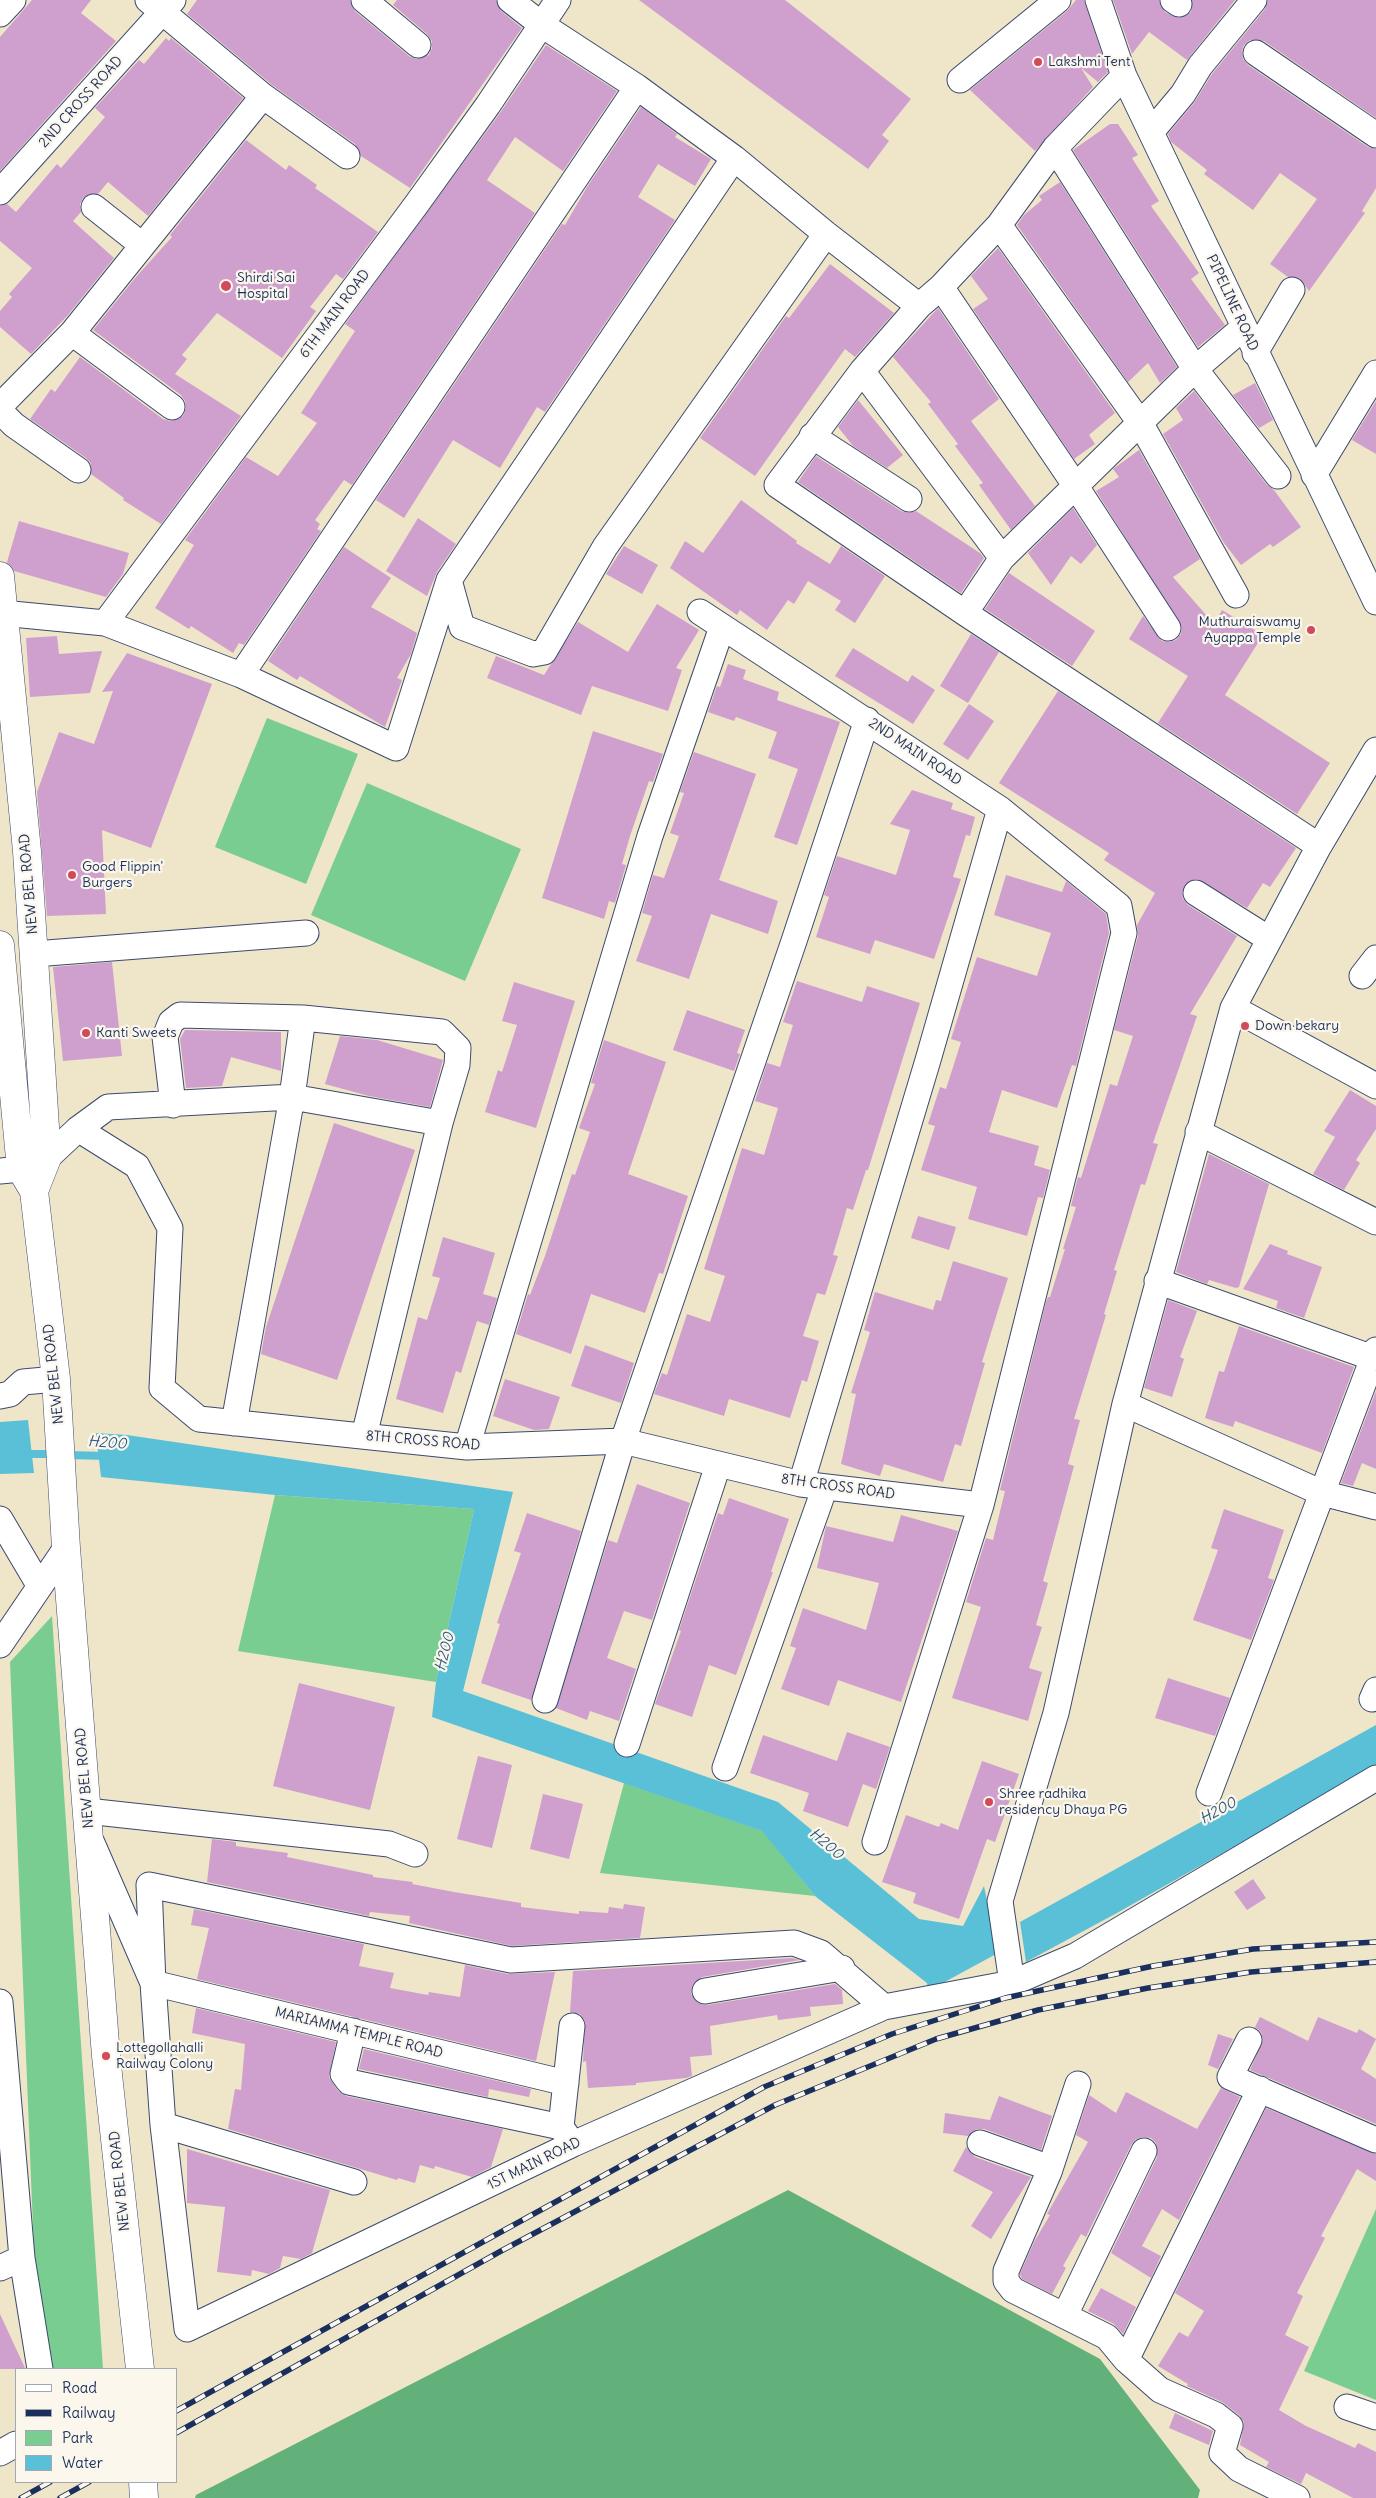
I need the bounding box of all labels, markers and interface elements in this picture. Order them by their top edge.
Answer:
street label: 2ND CROSS ROAD [36,53,126,151]
place label: Lakshmi Tent [1048,54,1130,70]
marker: Lakshmi Tent [1032,56,1044,68]
street label: PIPELINE ROAD [1202,252,1262,354]
street label: 6TH MAIN ROAD [296,266,374,362]
place label: Shirdi Sai Hospital [237,270,295,302]
marker: Shirdi Sai Hospital [219,279,233,293]
place label: Muthuraiswamy Ayappa Temple [1198,614,1301,646]
marker: Muthuraiswamy Ayappa Temple [1305,624,1317,636]
street label: 2ND MAIN ROAD [865,715,965,789]
street label: NEW BEL ROAD [16,833,42,935]
place label: Good Flippin' Burgers [82,859,163,892]
marker: Good Flippin' Burgers [66,869,78,881]
place label: Down bekary [1255,1018,1339,1034]
marker: Down bekary [1239,1020,1251,1032]
place label: Kanti Sweets [96,1025,177,1041]
marker: Kanti Sweets [80,1027,92,1039]
street label: NEW BEL ROAD [40,1323,68,1425]
street label: 8TH CROSS ROAD [365,1428,481,1454]
water label: H200 [87,1433,127,1453]
street label: 8TH CROSS ROAD [780,1471,896,1503]
water label: H200 [432,1631,458,1673]
street label: NEW BEL ROAD [72,1727,98,1829]
place label: Shree radhika residency Dhaya PG [999,1786,1127,1818]
water label: H200 [1197,1794,1239,1828]
marker: Shree radhika residency Dhaya PG [983,1796,995,1808]
water label: H200 [805,1825,847,1863]
street label: MARIAMMA TEMPLE ROAD [273,2004,445,2062]
place label: Lottegollahalli Railway Colony [116,2040,213,2072]
marker: Lottegollahalli Railway Colony [100,2050,112,2062]
street label: NEW BEL ROAD [106,2130,134,2232]
street label: 1ST MAIN ROAD [484,2134,584,2194]
legend [15,2368,178,2483]
text: Road [62,2378,97,2397]
text: Railway [62,2403,116,2422]
text: Park [62,2428,93,2447]
text: Water [62,2453,103,2472]

